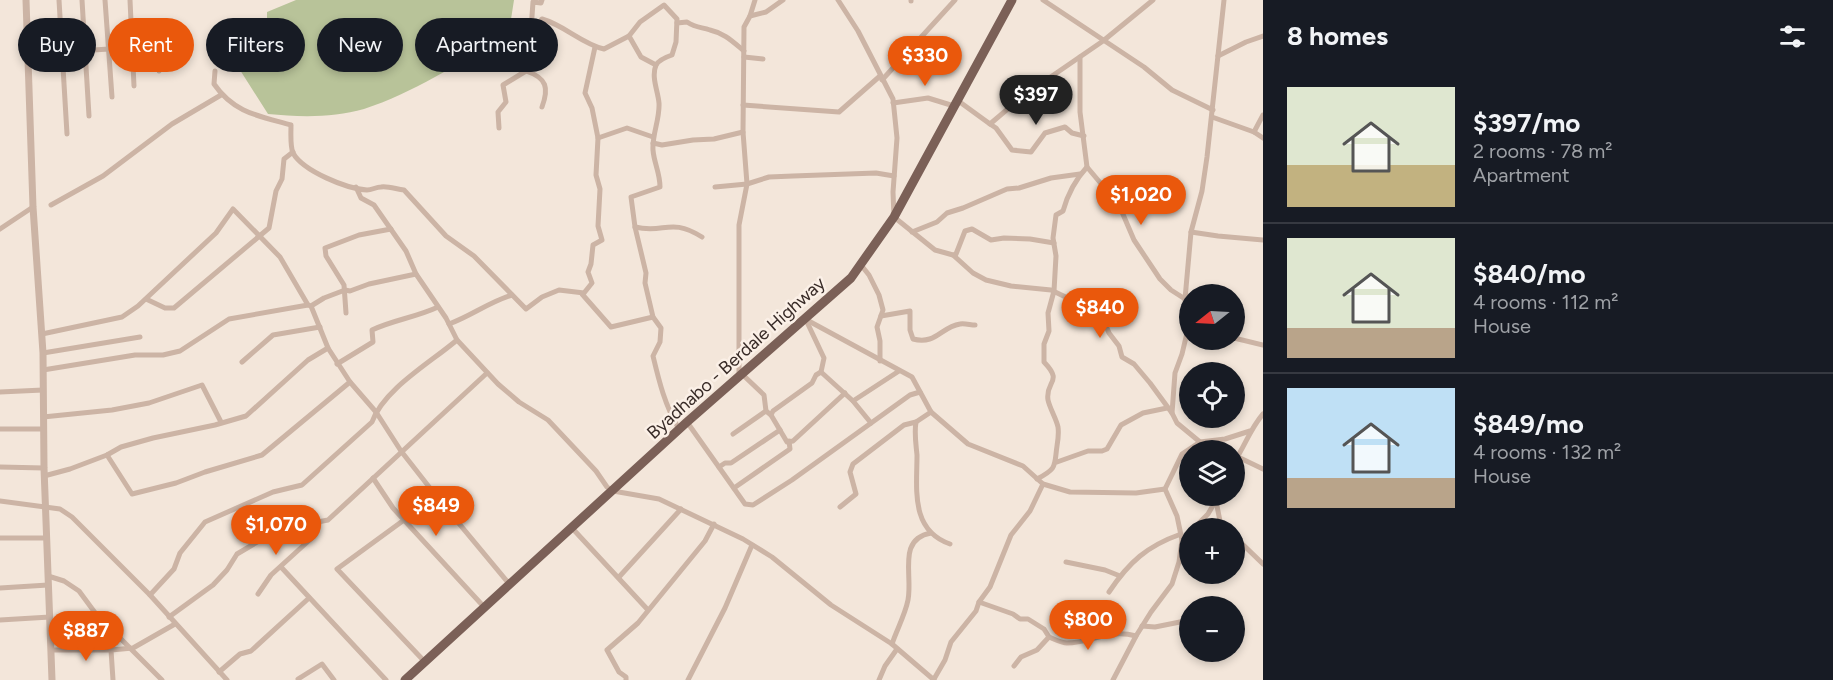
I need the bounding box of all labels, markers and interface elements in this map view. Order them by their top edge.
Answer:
chip: Buy [18,18,96,72]
chip: Rent [108,18,194,72]
chip: Filters [206,18,305,72]
chip: New [317,18,403,72]
chip: Apartment [415,18,558,72]
text: 8 homes [1287,20,1388,52]
icon: filters [1776,20,1809,53]
pin: $330 [889,36,961,87]
text: $330 [902,43,948,67]
pin: $397 [1000,75,1072,126]
text: $397 [1014,82,1058,106]
text: $397/mo [1473,107,1580,139]
icon: home [1335,111,1407,183]
text: 2 rooms · 78 m² [1473,139,1613,163]
text: Apartment [1473,163,1570,187]
pin: $1,020 [1092,175,1190,226]
text: $1,020 [1110,182,1172,206]
text: $840/mo [1473,258,1586,290]
icon: home [1335,262,1407,334]
street label: Byadhabo - Berdale Highway [642,272,830,444]
north arrow [1179,284,1245,350]
map controls [1179,284,1245,662]
pin: $840 [1064,288,1136,339]
text: 4 rooms · 112 m² [1473,290,1619,314]
text: $840 [1076,295,1124,319]
text: House [1473,314,1531,338]
button: locate [1179,362,1245,428]
text: $849/mo [1473,408,1584,440]
icon: home [1335,412,1407,484]
button: layers [1179,440,1245,506]
text: 4 rooms · 132 m² [1473,440,1621,464]
text: House [1473,464,1531,488]
pin: $849 [400,486,472,537]
text: $849 [412,493,460,517]
pin: $1,070 [227,505,325,556]
text: $1,070 [245,512,307,536]
button: + [1179,518,1245,584]
button: − [1179,596,1245,662]
pin: $800 [1052,600,1124,651]
text: $800 [1063,607,1113,631]
pin: $887 [50,611,122,662]
text: $887 [63,618,109,642]

